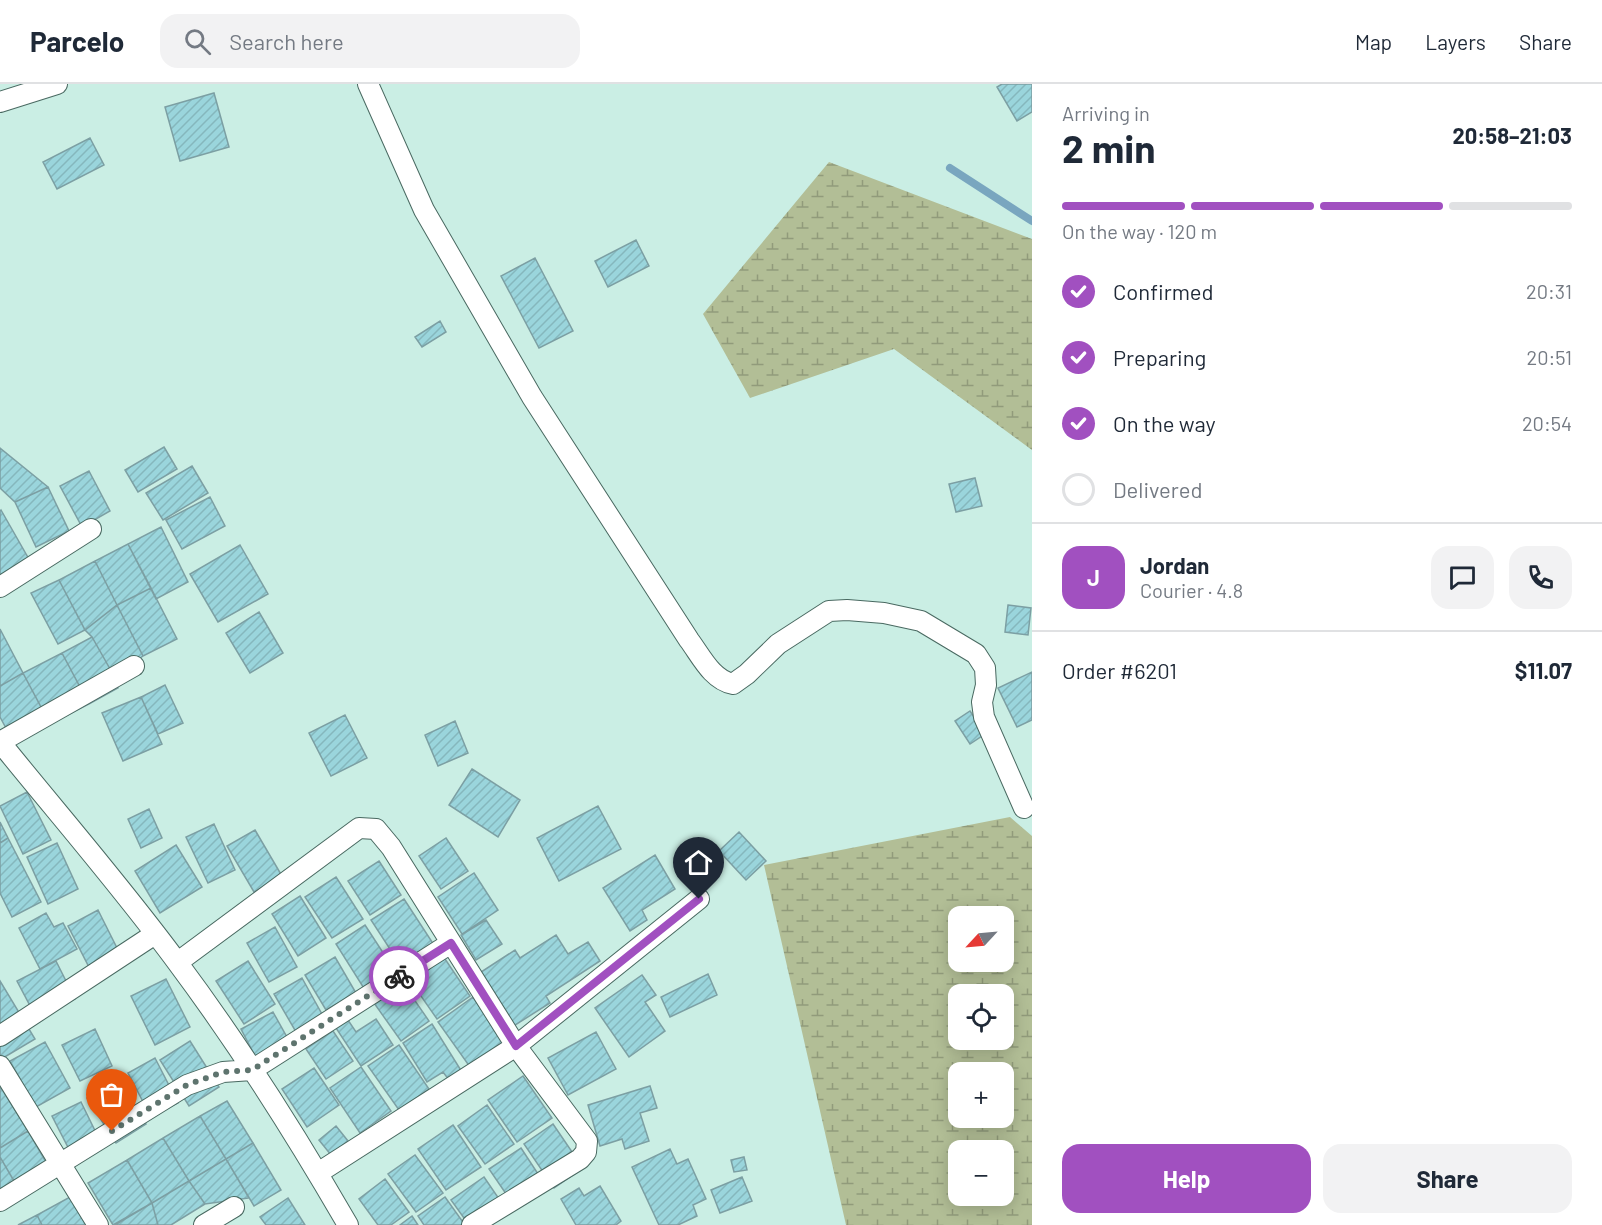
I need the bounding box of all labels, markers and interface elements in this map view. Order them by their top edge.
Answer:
search box [160,14,580,68]
text: Parcelo [30,24,124,58]
icon: search [181,25,214,58]
text: Search here [229,28,344,54]
text: Map [1355,29,1392,54]
text: Layers [1425,29,1486,54]
text: Share [1519,29,1572,54]
text: Arriving in [1062,101,1150,125]
text: 20:58–21:03 [1452,122,1572,148]
text: 2 min [1062,124,1155,171]
text: On the way · 120 m [1062,219,1217,243]
icon: check [1062,275,1095,308]
text: Confirmed [1113,278,1213,304]
text: 20:31 [1526,279,1572,303]
icon: check [1062,341,1095,374]
text: Preparing [1113,344,1206,370]
text: 20:51 [1526,345,1572,369]
icon: check [1062,407,1095,440]
text: On the way [1113,410,1216,436]
text: 20:54 [1522,411,1572,435]
text: Delivered [1113,476,1202,502]
button: chat [1431,546,1494,609]
button: phone [1509,546,1572,609]
text: Jordan [1140,552,1209,578]
text: J [1087,564,1100,590]
text: Courier · 4.8 [1140,578,1243,602]
text: Order #6201 [1062,657,1177,683]
text: $11.07 [1515,657,1572,683]
pin [673,837,724,899]
icon: home [682,846,715,879]
north arrow [948,906,1014,972]
map controls [948,906,1014,1206]
courier [369,946,429,1006]
icon: bike [383,960,416,993]
button: locate [948,984,1014,1050]
button: + [948,1062,1014,1128]
pin [86,1069,137,1131]
icon: bag [95,1078,128,1111]
button: − [948,1140,1014,1206]
button: Help [1062,1144,1311,1213]
button: Share [1323,1144,1572,1213]

